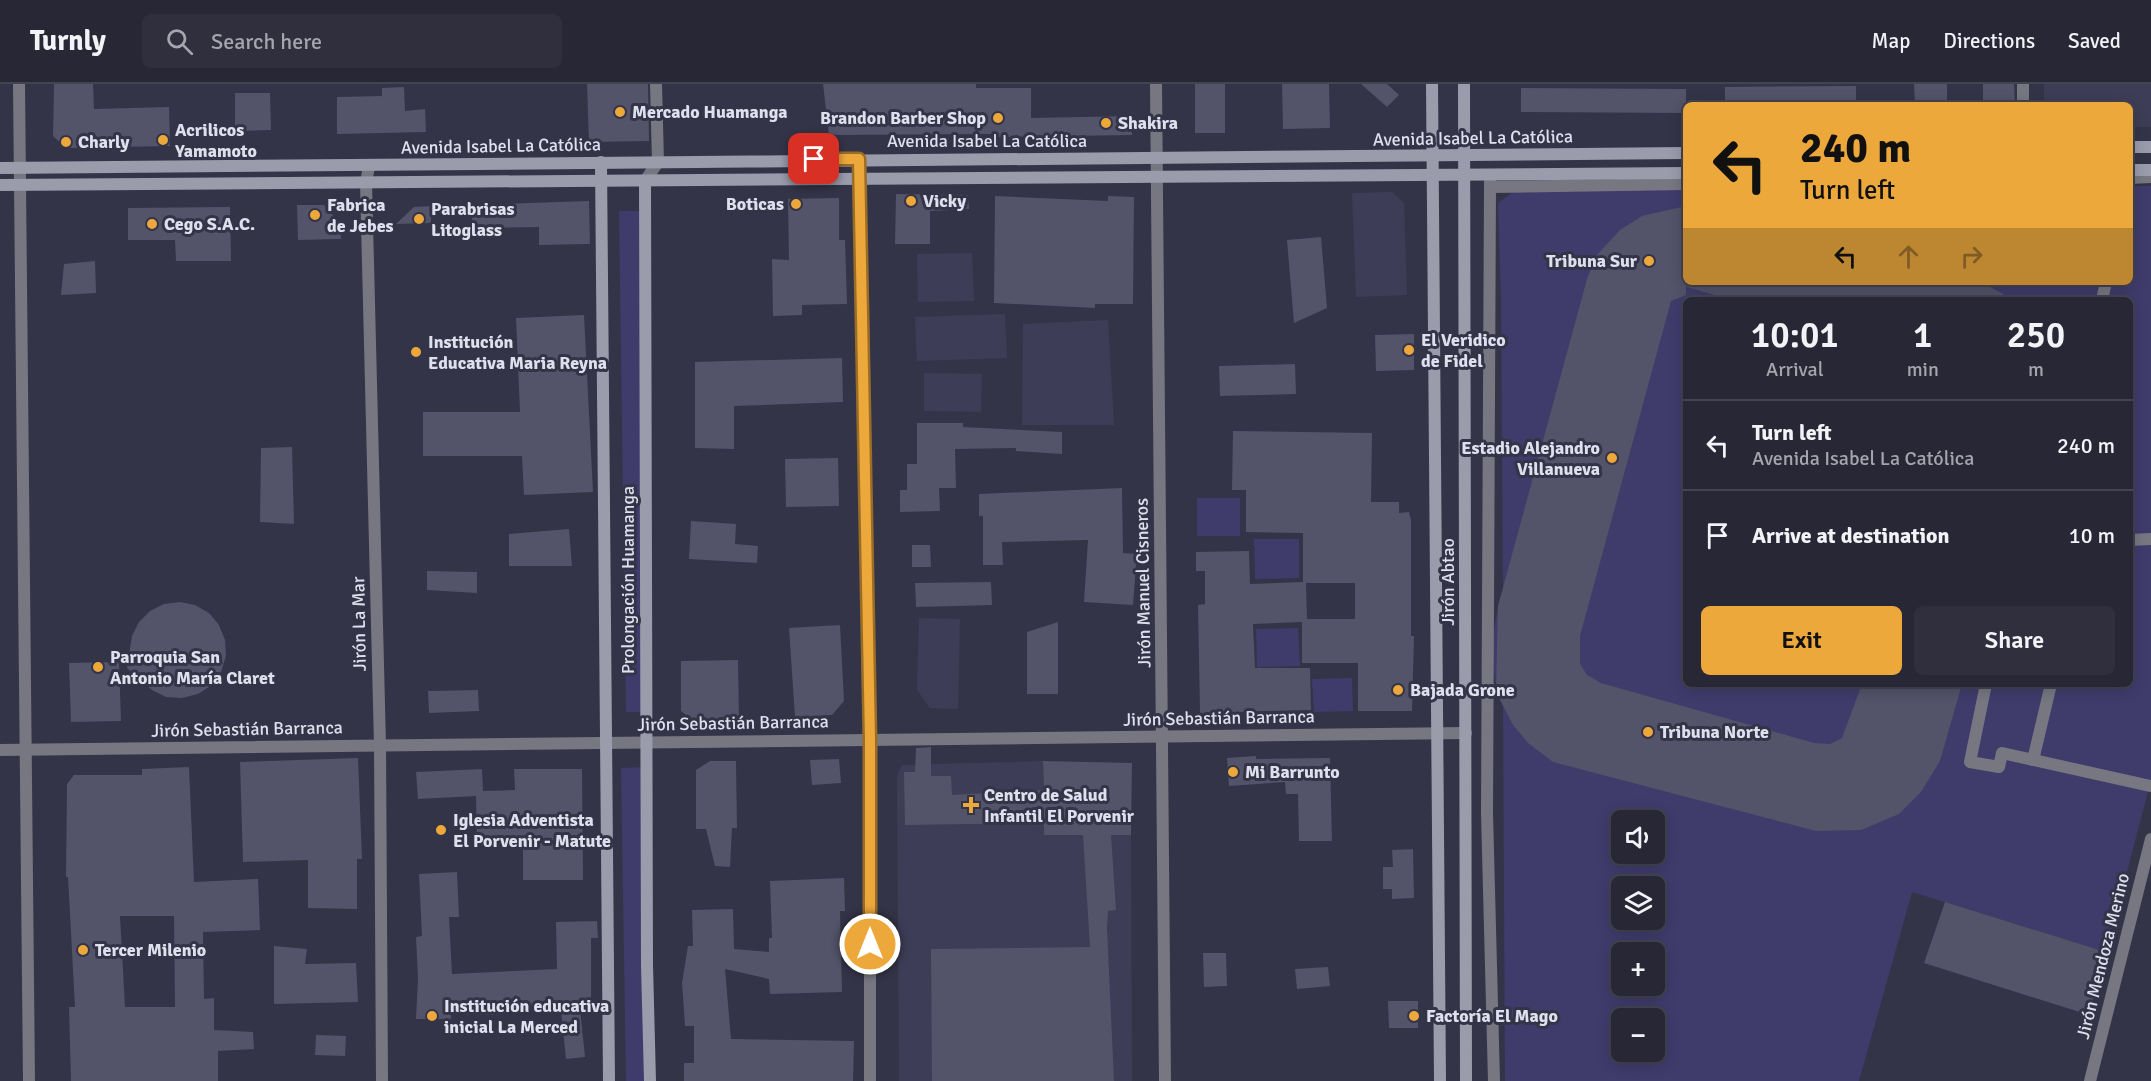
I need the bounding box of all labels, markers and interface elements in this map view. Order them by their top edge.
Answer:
search box [142,14,562,68]
text: Turnly [30,24,106,58]
icon: search [163,25,196,58]
text: Search here [211,28,322,55]
text: Map [1872,28,1910,54]
text: Directions [1943,28,2035,54]
text: Saved [2068,28,2121,54]
place label: Mercado Huamanga [632,101,788,123]
marker: Mercado Huamanga [613,105,627,119]
place label: Brandon Barber Shop [820,107,986,129]
marker: Brandon Barber Shop [991,111,1005,125]
place label: Shakira [1118,112,1178,134]
marker: Shakira [1099,116,1113,130]
place label: Acrilicos Yamamoto [174,119,257,162]
text: 240 m [1800,123,1911,174]
street label: Avenida Isabel La Católica [1373,125,1573,151]
icon: left [1701,126,1779,204]
street label: Avenida Isabel La Católica [887,130,1087,152]
place label: Charly [78,131,130,153]
marker: Acrilicos Yamamoto [156,133,170,147]
street label: Avenida Isabel La Católica [401,133,601,159]
pin [788,133,839,184]
marker: Charly [59,135,73,149]
icon: arrive [797,142,830,175]
text: Turn left [1800,174,1895,207]
place label: Vicky [923,190,966,212]
place label: Boticas [726,193,784,215]
place label: Fabrica de Jebes [327,194,394,237]
marker: Vicky [904,194,918,208]
marker: Boticas [789,197,803,211]
place label: Parabrisas Litoglass [431,198,514,241]
marker: Fabrica de Jebes [308,208,322,222]
marker: Parabrisas Litoglass [412,212,426,226]
place label: Cego S.A.C. [164,213,255,235]
marker: Cego S.A.C. [145,217,159,231]
icon: left [1829,240,1862,273]
icon: ahead [1892,240,1925,273]
icon: right [1955,240,1988,273]
place label: Tribuna Sur [1546,250,1638,272]
marker: Tribuna Sur [1642,254,1656,268]
text: 10:01 [1751,313,1839,358]
text: 1 [1913,313,1933,358]
text: 250 [2007,313,2065,358]
place label: El Veridico de Fidel [1421,329,1506,372]
place label: Institución Educativa Maria Reyna [428,331,607,374]
marker: El Veridico de Fidel [1402,343,1416,357]
marker: Institución Educativa Maria Reyna [409,345,423,359]
text: Arrival [1766,357,1824,382]
text: min [1907,357,1939,382]
text: m [2028,357,2044,382]
text: Turn left [1752,419,1832,446]
icon: left [1701,429,1734,462]
text: 240 m [2057,432,2115,459]
place label: Estadio Alejandro Villanueva [1461,437,1600,480]
text: Avenida Isabel La Católica [1752,446,1974,471]
marker: Estadio Alejandro Villanueva [1605,451,1619,465]
street label: Prolongación Huamanga [617,486,639,674]
street label: Jirón Manuel Cisneros [1131,498,1155,668]
icon: arrive [1701,519,1734,552]
text: Arrive at destination [1752,522,1949,549]
text: 10 m [2069,522,2115,549]
street label: Jirón Abtao [1437,538,1459,626]
street label: Jirón La Mar [347,576,371,672]
button: Exit [1701,606,1902,675]
button: Share [1914,606,2115,675]
place label: Parroquia San Antonio María Claret [110,646,275,689]
marker: Parroquia San Antonio María Claret [91,660,105,674]
place label: Bajada Grone [1410,679,1515,701]
marker: Bajada Grone [1391,683,1405,697]
street label: Jirón Sebastián Barranca [1123,705,1315,731]
street label: Jirón Sebastián Barranca [637,710,829,736]
street label: Jirón Sebastián Barranca [151,716,343,742]
place label: Tribuna Norte [1660,721,1769,743]
marker: Tribuna Norte [1641,725,1655,739]
place label: Mi Barrunto [1245,761,1340,783]
marker: Mi Barrunto [1226,765,1240,779]
place label: Centro de Salud Infantil El Porvenir [984,784,1135,827]
marker: Centro de Salud Infantil El Porvenir [962,796,980,814]
place label: Iglesia Adventista El Porvenir - Matute [453,809,611,852]
map controls [1611,810,1665,1062]
button: sound [1611,810,1665,864]
marker: Iglesia Adventista El Porvenir - Matute [434,823,448,837]
street label: Jirón Mendoza Merino [2072,871,2134,1041]
button: layers [1611,876,1665,930]
position arrow [838,912,902,976]
place label: Tercer Milenio [95,939,206,961]
button: + [1611,942,1665,996]
marker: Tercer Milenio [76,943,90,957]
place label: Institución educativa inicial La Merced [444,995,609,1038]
place label: Factoría El Mago [1426,1005,1558,1027]
button: − [1611,1008,1665,1062]
marker: Institución educativa inicial La Merced [425,1009,439,1023]
marker: Factoría El Mago [1407,1009,1421,1023]

